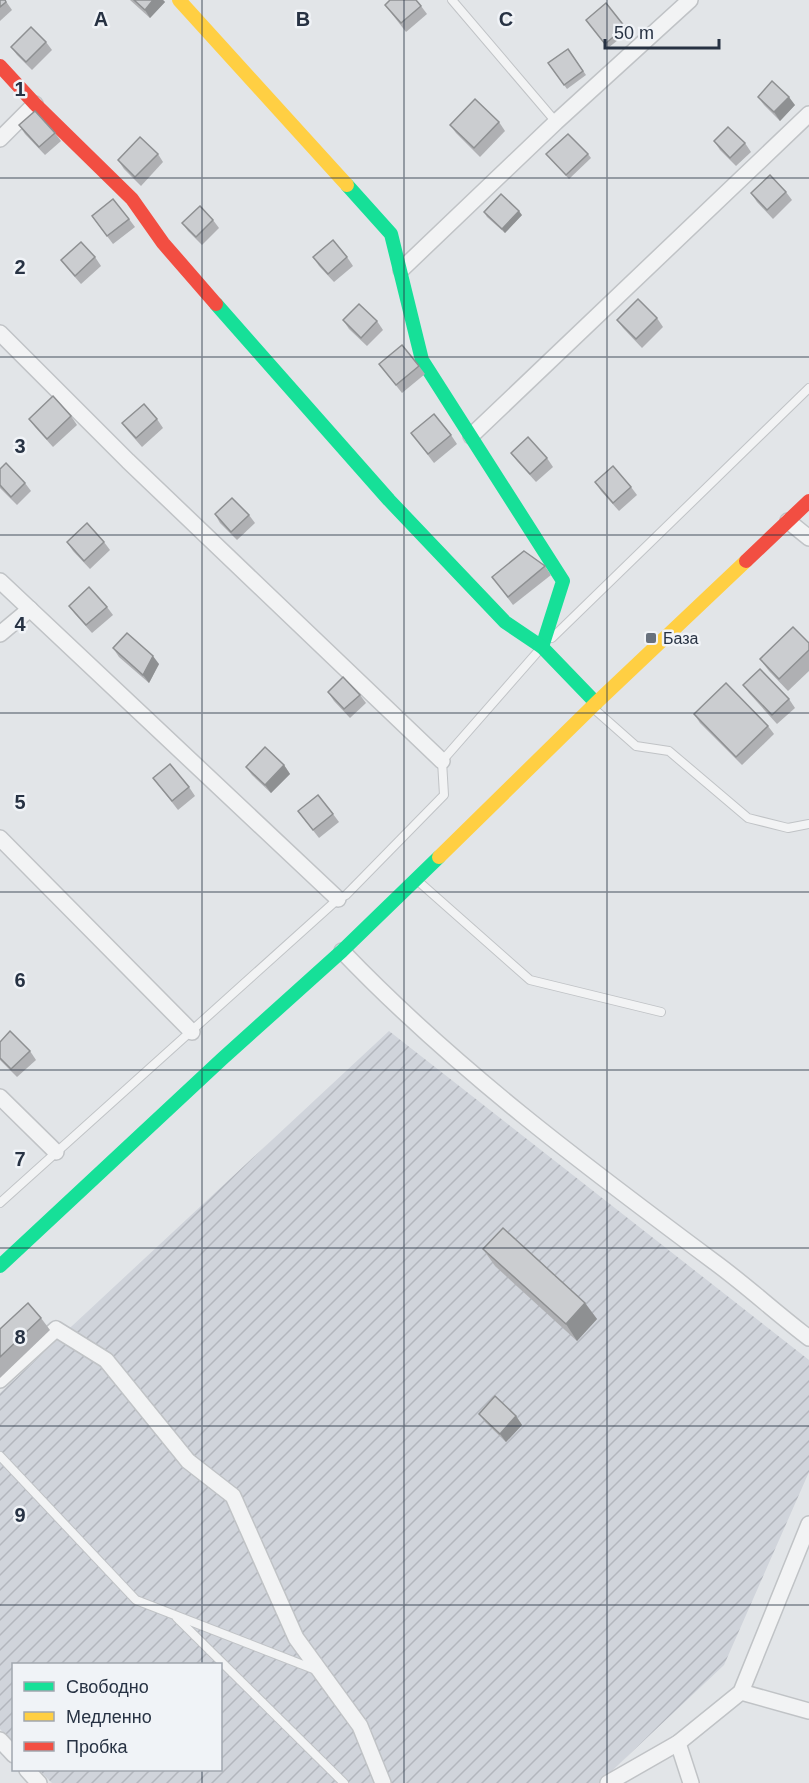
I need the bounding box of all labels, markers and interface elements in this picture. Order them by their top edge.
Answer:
text: A [94,8,108,30]
text: B [296,8,310,30]
text: C [499,8,513,30]
scale bar [605,12,719,50]
text: 50 m [614,23,654,43]
text: 1 [14,78,26,100]
text: 2 [14,256,26,278]
text: 3 [14,435,26,457]
text: 4 [14,613,26,635]
place label: База [663,630,699,647]
marker: База [644,631,658,645]
text: 5 [14,791,26,813]
text: 6 [14,969,26,991]
text: 7 [14,1148,26,1170]
text: 8 [14,1326,26,1348]
text: 9 [14,1504,26,1526]
legend [12,1663,222,1771]
text: Свободно [66,1677,149,1697]
text: Медленно [66,1707,152,1727]
text: Пробка [66,1737,129,1757]

